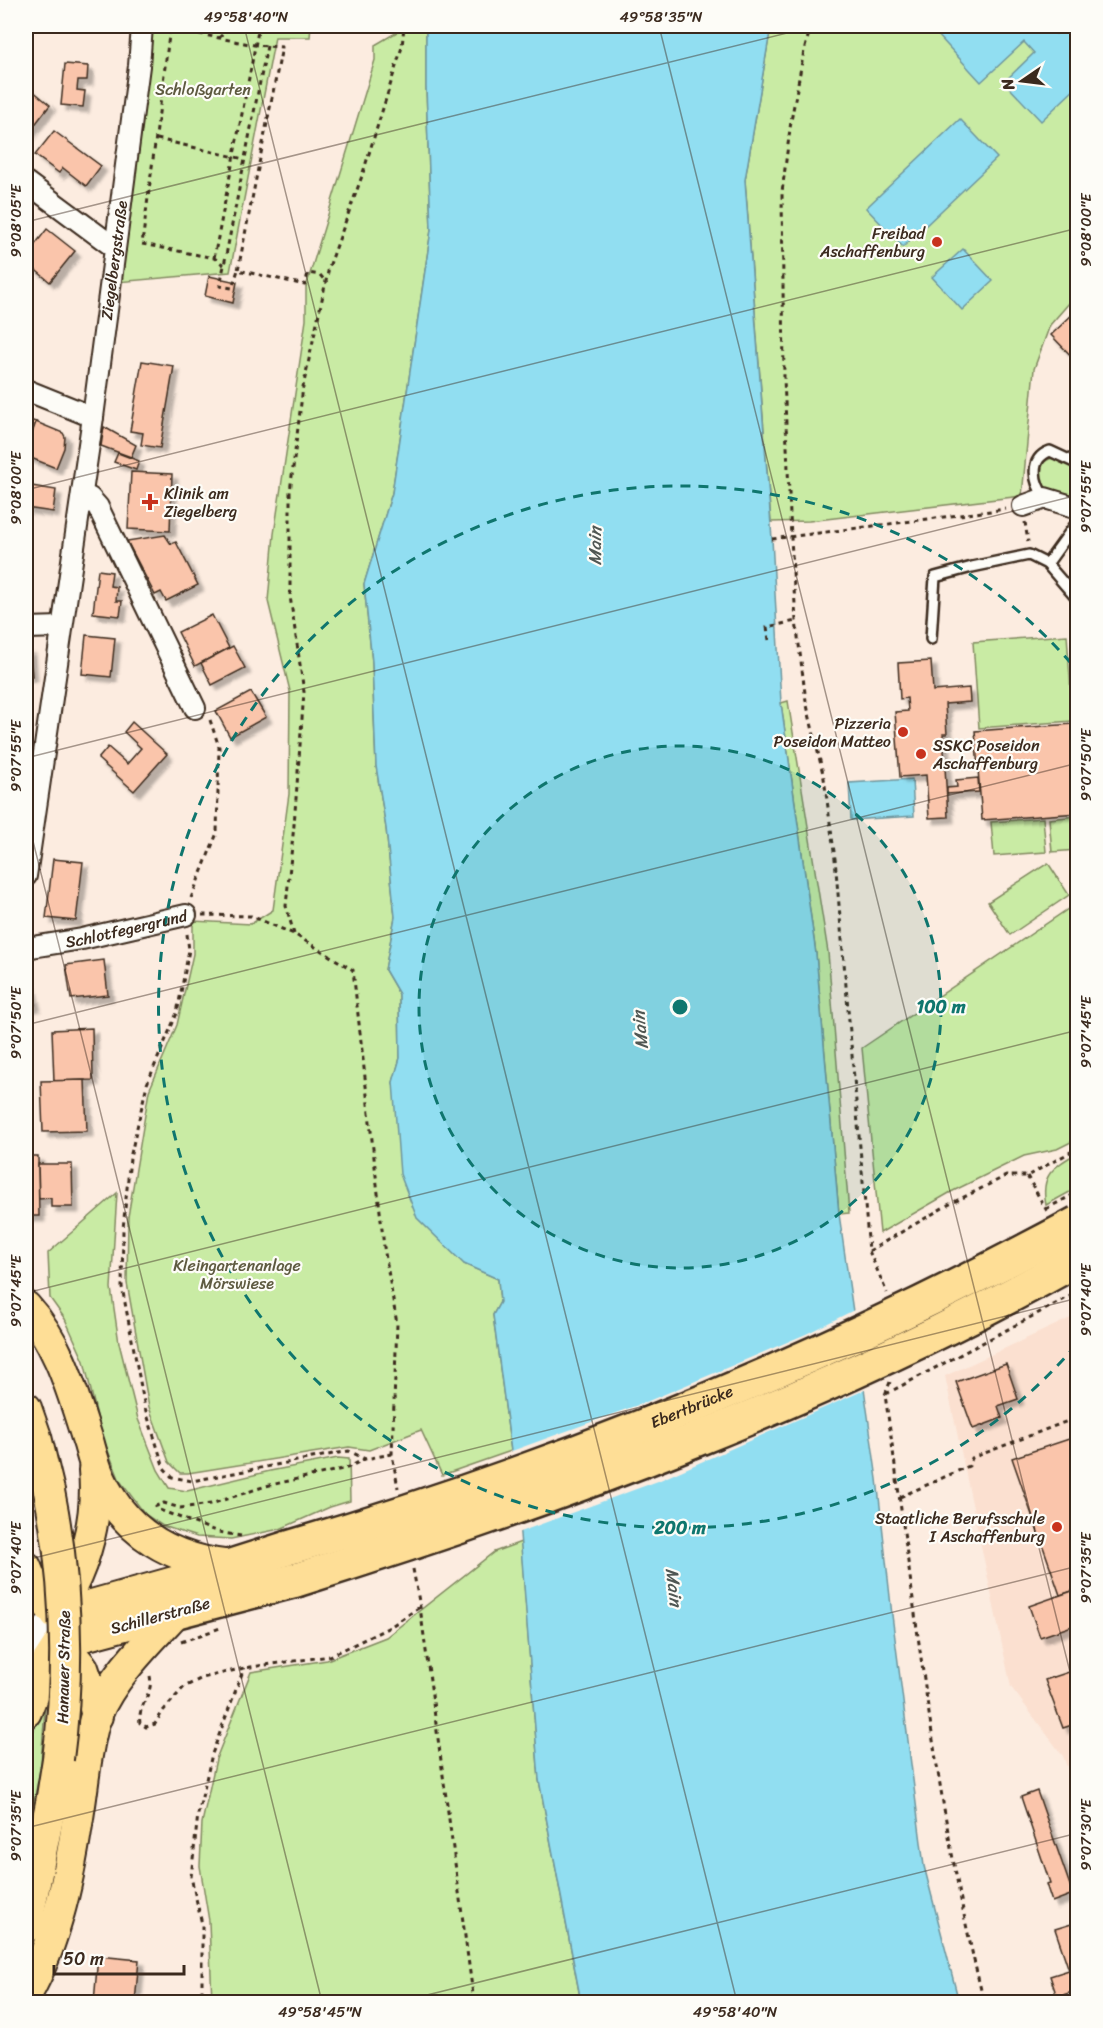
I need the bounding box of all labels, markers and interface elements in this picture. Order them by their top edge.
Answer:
text: 49°58'40"N [204,4,289,30]
text: 49°58'35"N [620,4,703,30]
north arrow [992,51,1052,111]
park label: Schloßgarten [155,75,251,104]
text: N [992,75,1024,94]
text: 9°08'05"E [3,183,29,257]
text: 9°08'00"E [1073,192,1099,267]
street label: Ziegelbergstraße [92,199,136,322]
place label: Freibad Aschaffenburg [819,219,927,266]
marker: Freibad Aschaffenburg [930,235,944,249]
text: 9°08'00"E [3,450,29,525]
text: 9°07'55"E [1073,459,1099,533]
place label: Klinik am Ziegelberg [164,479,237,526]
marker: Klinik am Ziegelberg [141,493,159,511]
water label: Main [579,525,611,565]
place label: Pizzeria Poseidon Matteo [774,709,891,756]
text: 9°07'55"E [3,718,29,792]
marker: Pizzeria Poseidon Matteo [896,725,910,739]
text: 9°07'50"E [1073,727,1099,801]
place label: SSKC Poseidon Aschaffenburg [932,731,1040,778]
marker: SSKC Poseidon Aschaffenburg [914,747,928,761]
street label: Schlotfegergrund [63,901,191,956]
text: 9°07'50"E [3,985,29,1059]
text: 100 m [917,991,966,1023]
text: 9°07'45"E [1073,994,1099,1068]
centre of rings [670,997,690,1017]
water label: Main [622,1007,658,1051]
park label: Kleingartenanlage Mörswiese [173,1251,301,1298]
text: 9°07'45"E [3,1253,29,1327]
text: 9°07'40"E [1073,1262,1099,1336]
street label: Ebertbrücke [646,1377,738,1437]
place label: Staatliche Berufsschule I Aschaffenburg [875,1504,1045,1551]
text: 200 m [653,1512,706,1544]
text: 9°07'40"E [3,1520,29,1594]
marker: Staatliche Berufsschule I Aschaffenburg [1050,1520,1064,1534]
text: 9°07'35"E [1073,1531,1099,1604]
water label: Main [656,1566,692,1610]
street label: Schillerstraße [107,1588,213,1643]
street label: Hanauer Straße [48,1610,79,1724]
text: 9°07'35"E [3,1789,29,1862]
text: 9°07'30"E [1073,1798,1099,1871]
scale bar [54,1938,184,1976]
text: 50 m [63,1943,104,1975]
text: 49°58'45"N [278,1999,363,2025]
text: 49°58'40"N [693,1999,778,2025]

